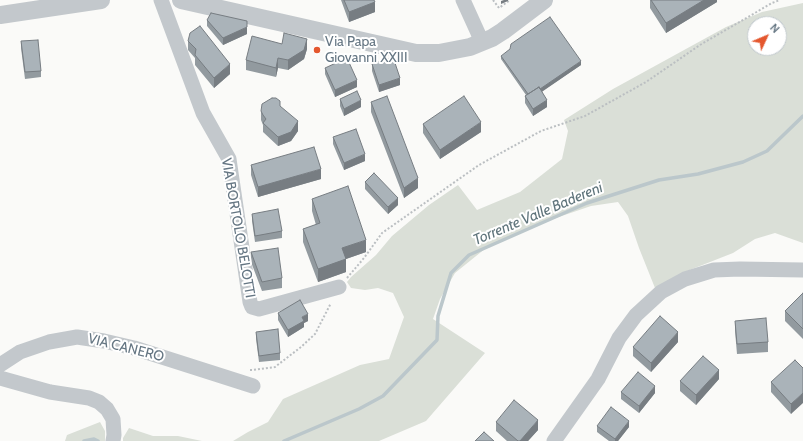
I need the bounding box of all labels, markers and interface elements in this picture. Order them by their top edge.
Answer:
north arrow [747,16,787,56]
text: N [767,21,783,36]
place label: Via Papa Giovanni XXIII [325,34,407,66]
marker: Via Papa Giovanni XXIII [312,45,322,55]
street label: VIA BORTOLO BELOTTI [217,157,259,299]
water label: Torrente Valle Badereni [470,179,606,249]
street label: VIA CANERO [86,330,166,366]

